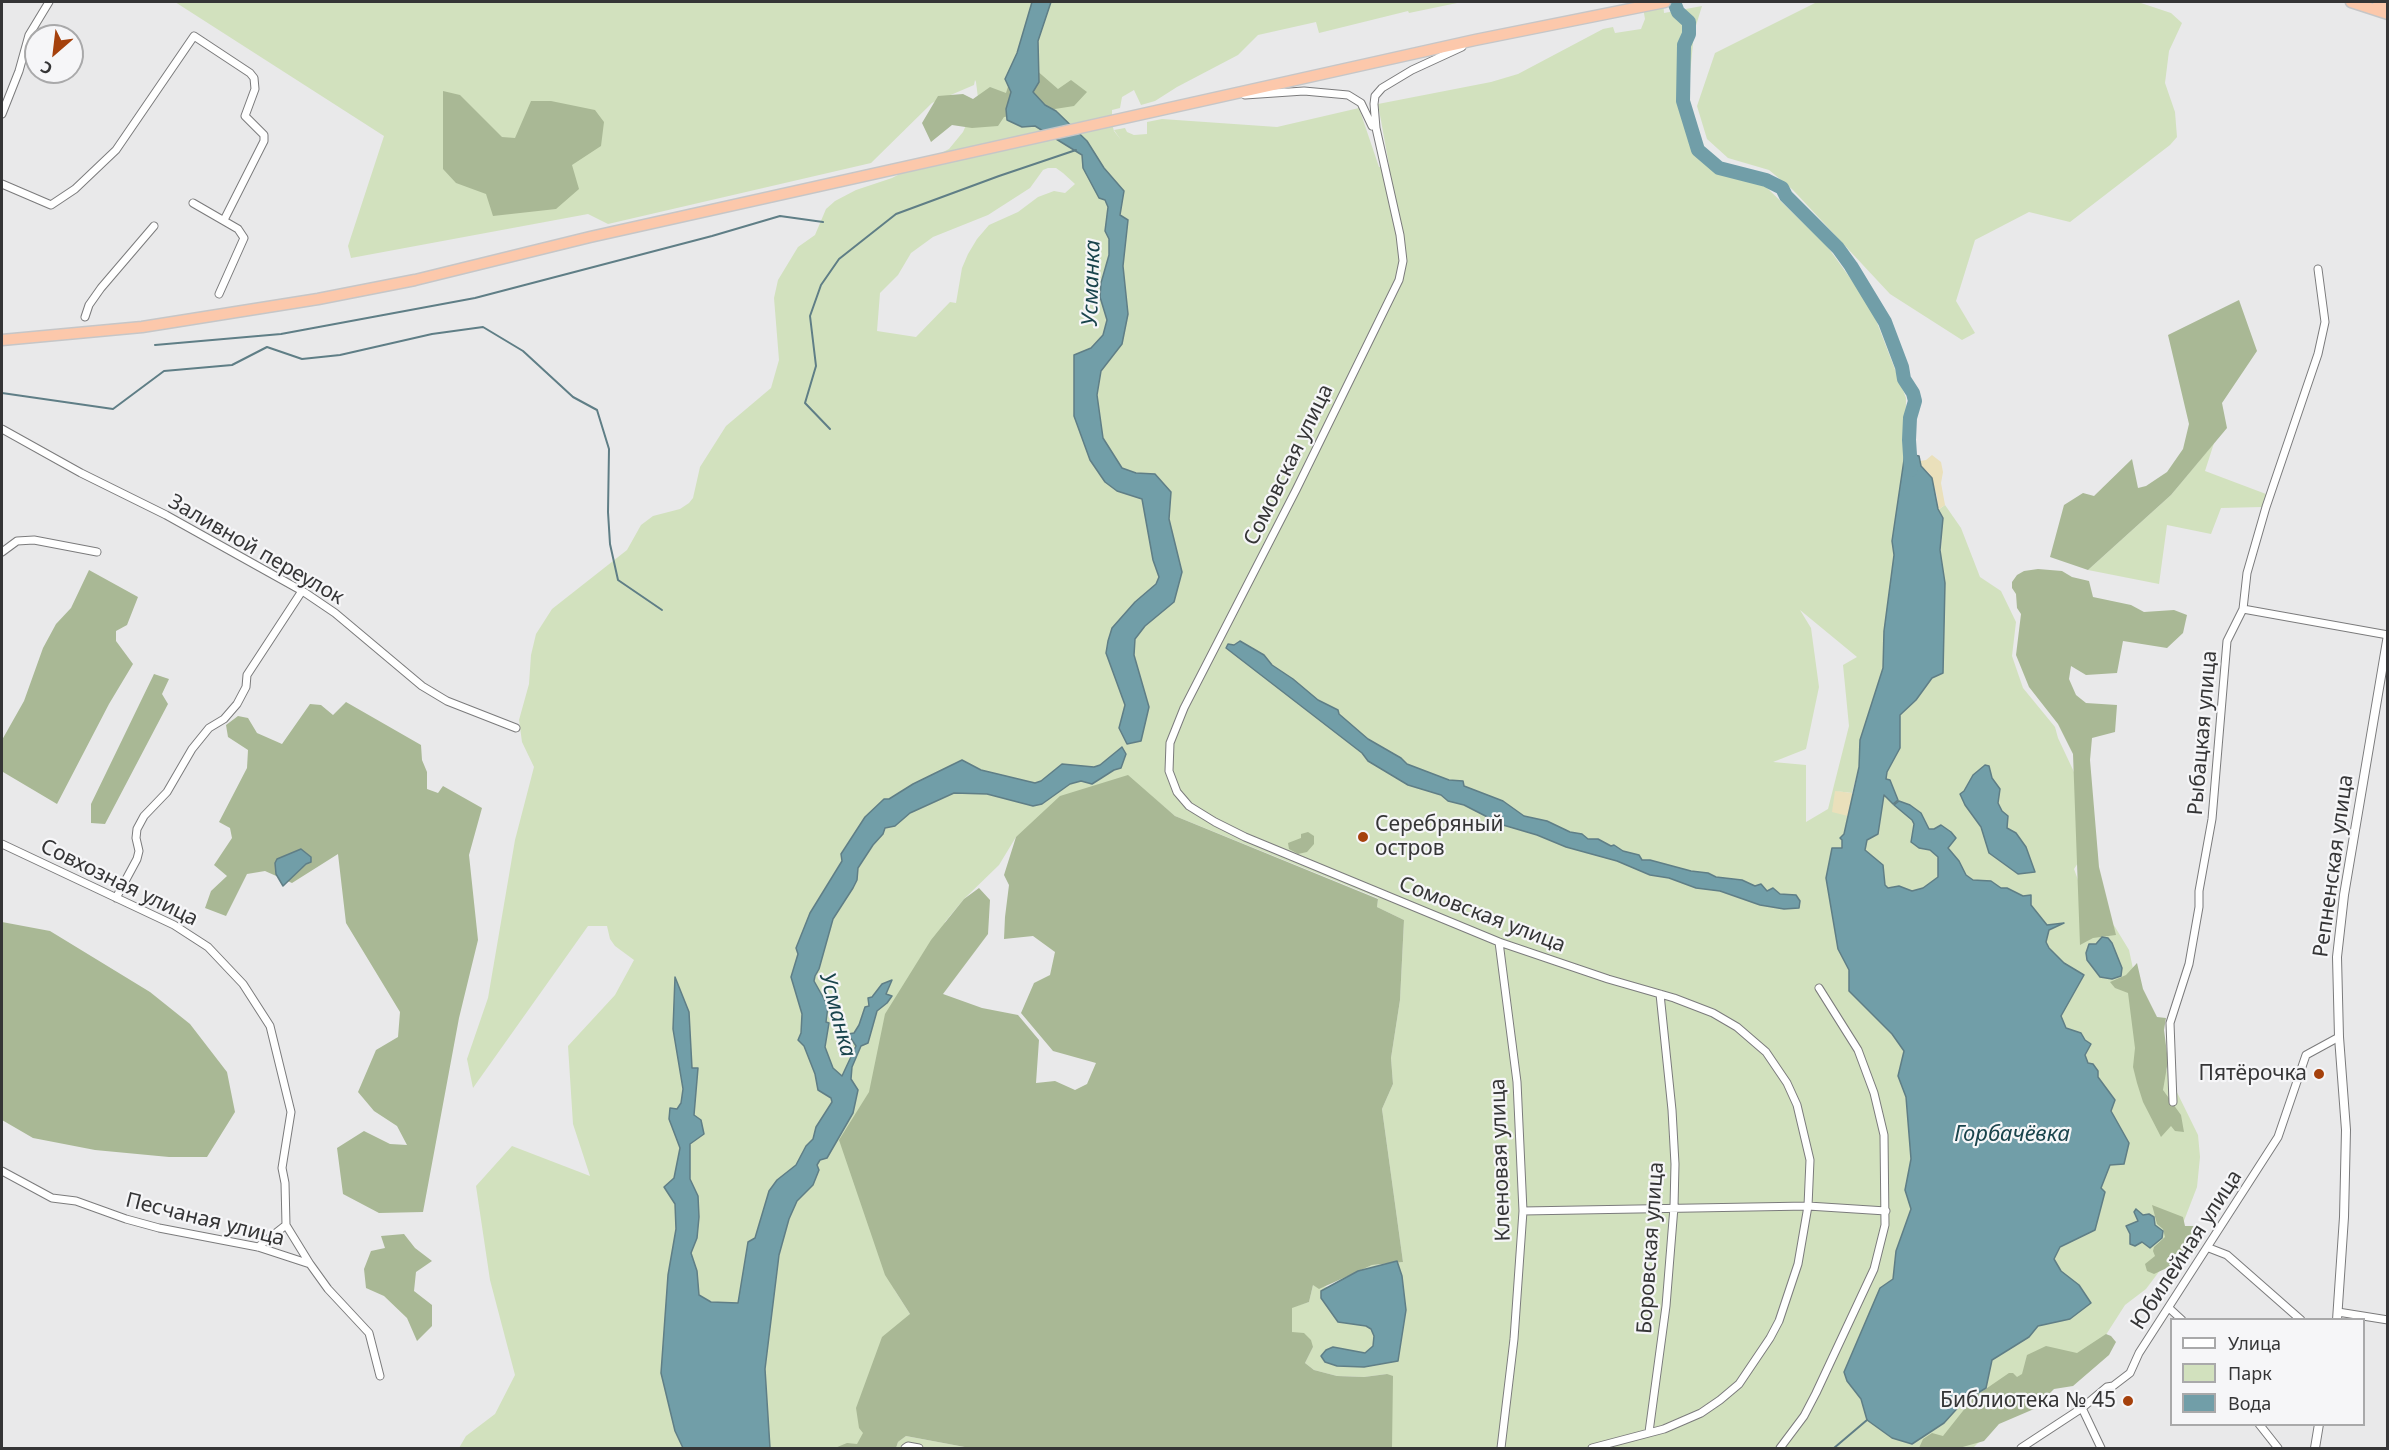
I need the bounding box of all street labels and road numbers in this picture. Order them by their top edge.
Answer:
street label: Сомовская улица [1239,380,1339,550]
street label: Заливной переулок [164,489,348,611]
street label: Рыбацкая улица [2183,650,2223,816]
street label: Репненская улица [2309,773,2359,959]
street label: Совхозная улица [36,834,202,932]
street label: Сомовская улица [1395,872,1569,958]
street label: Кленовая улица [1486,1078,1516,1242]
street label: Боровская улица [1632,1161,1670,1335]
street label: Юбилейная улица [2126,1165,2248,1335]
street label: Песчаная улица [123,1188,287,1252]

